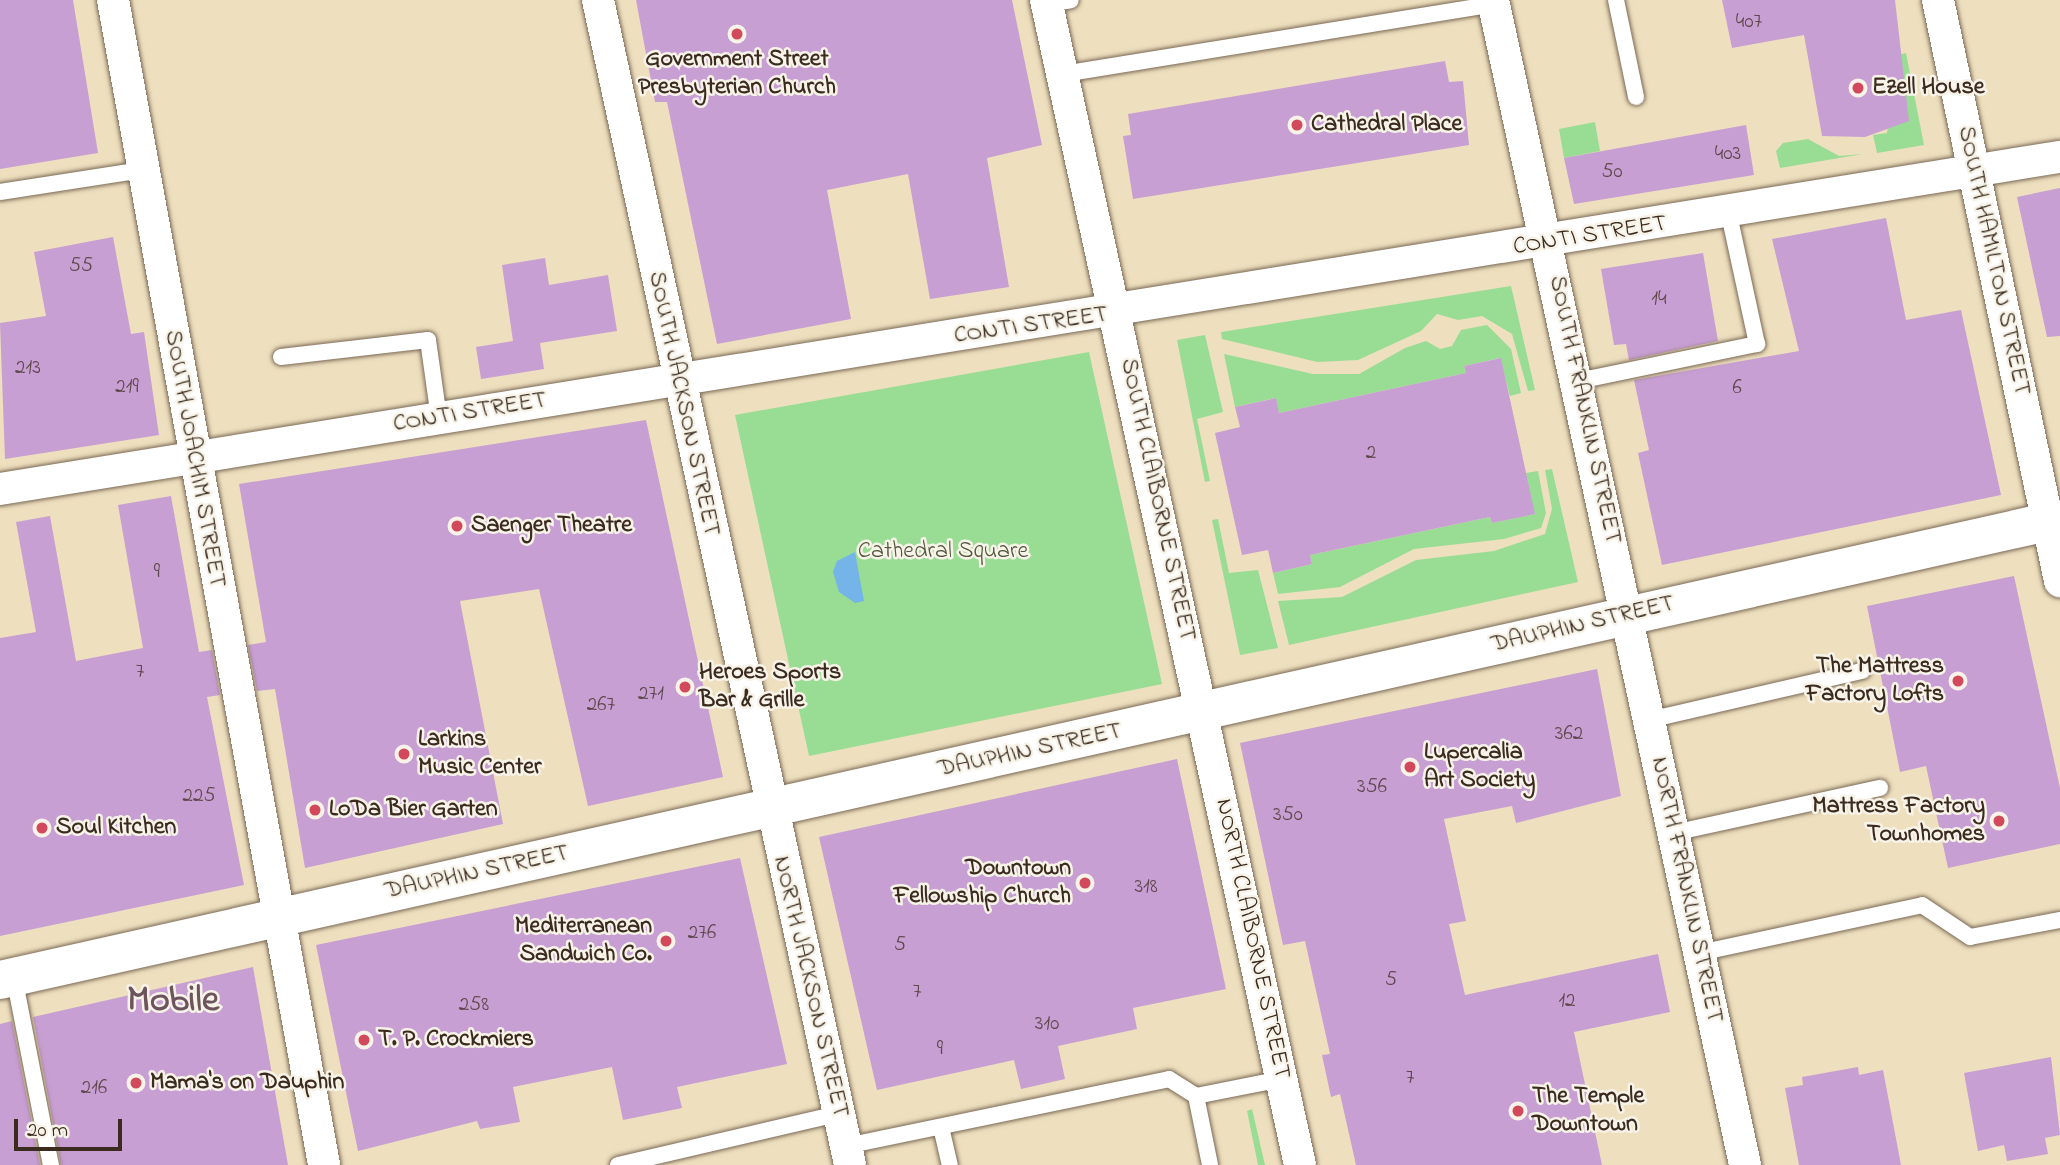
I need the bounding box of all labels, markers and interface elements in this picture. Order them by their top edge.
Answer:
house number: 407 [1736,9,1762,35]
marker: Government Street Presbyterian Church [729,26,745,42]
place label: Government Street Presbyterian Church [638,46,836,102]
place label: Ezell House [1872,74,1984,102]
marker: Ezell House [1850,80,1866,96]
place label: Cathedral Place [1311,111,1462,139]
marker: Cathedral Place [1289,117,1305,133]
street label: SOUTH HAMILTON STREET [1950,124,2036,398]
house number: 403 [1715,141,1741,167]
house number: 50 [1601,159,1623,185]
street label: CONTI STREET [1511,210,1669,262]
house number: 55 [69,253,93,279]
street label: SOUTH JACKSON STREET [641,269,725,539]
street label: SOUTH FRANKLIN STREET [1541,273,1627,547]
house number: 14 [1651,286,1667,312]
street label: CONTI STREET [952,301,1110,351]
street label: SOUTH JOACHIM STREET [157,328,231,590]
house number: 213 [15,355,41,381]
street label: SOUTH CLAIBORNE STREET [1113,356,1201,644]
house number: 219 [115,374,139,400]
house number: 6 [1732,375,1742,401]
street label: CONTI STREET [391,387,549,439]
house number: 2 [1366,440,1376,466]
place label: Saenger Theatre [471,512,632,540]
marker: Saenger Theatre [449,518,465,534]
park label: Cathedral Square [858,538,1028,566]
house number: 9 [154,559,160,585]
street label: DAUPHIN STREET [1489,590,1677,660]
place label: The Mattress Factory Lofts [1806,653,1944,709]
house number: 7 [136,659,144,685]
place label: Heroes Sports Bar & Grille [699,659,841,715]
marker: The Mattress Factory Lofts [1950,673,1966,689]
marker: Heroes Sports Bar & Grille [677,679,693,695]
house number: 271 [638,681,664,707]
house number: 267 [587,692,615,718]
street label: DAUPHIN STREET [936,717,1124,785]
house number: 362 [1555,721,1583,747]
place label: Larkins Music Center [418,726,541,782]
place label: Lupercalia Art Society [1424,739,1535,795]
marker: Larkins Music Center [396,746,412,762]
street label: NORTH FRANKLIN STREET [1644,754,1728,1026]
marker: Lupercalia Art Society [1402,759,1418,775]
house number: 356 [1357,774,1387,800]
house number: 225 [183,783,215,809]
place label: Mattress Factory Townhomes [1812,793,1985,849]
place label: LoDa Bier Garten [329,796,498,824]
street label: NORTH CLAIBORNE STREET [1208,796,1296,1082]
marker: LoDa Bier Garten [307,802,323,818]
house number: 350 [1273,802,1303,828]
marker: Mattress Factory Townhomes [1991,813,2007,829]
place label: Soul Kitchen [56,814,176,842]
marker: Soul Kitchen [34,820,50,836]
street label: DAUPHIN STREET [383,839,571,907]
street label: NORTH JACKSON STREET [766,853,854,1121]
place label: Downtown Fellowship Church [894,855,1071,911]
house number: 318 [1134,874,1158,900]
marker: Downtown Fellowship Church [1077,875,1093,891]
place label: Mediterranean Sandwich Co. [515,913,652,969]
house number: 276 [688,920,716,946]
house number: 5 [894,932,906,958]
marker: Mediterranean Sandwich Co. [658,933,674,949]
house number: 5 [1385,967,1397,993]
district label: Mobile [127,979,219,1025]
house number: 7 [913,979,921,1005]
house number: 12 [1558,988,1576,1014]
house number: 258 [459,992,489,1018]
house number: 310 [1035,1011,1059,1037]
place label: T. P. Crockmiers [378,1026,534,1054]
marker: T. P. Crockmiers [356,1032,372,1048]
house number: 9 [937,1036,943,1062]
house number: 7 [1406,1065,1414,1091]
place label: Mama's on Dauphin [150,1069,344,1097]
house number: 216 [81,1075,107,1101]
marker: Mama's on Dauphin [128,1075,144,1091]
place label: The Temple Downtown [1532,1083,1644,1139]
marker: The Temple Downtown [1510,1103,1526,1119]
scale bar [18,1106,126,1150]
text: 20 m [27,1116,68,1146]

